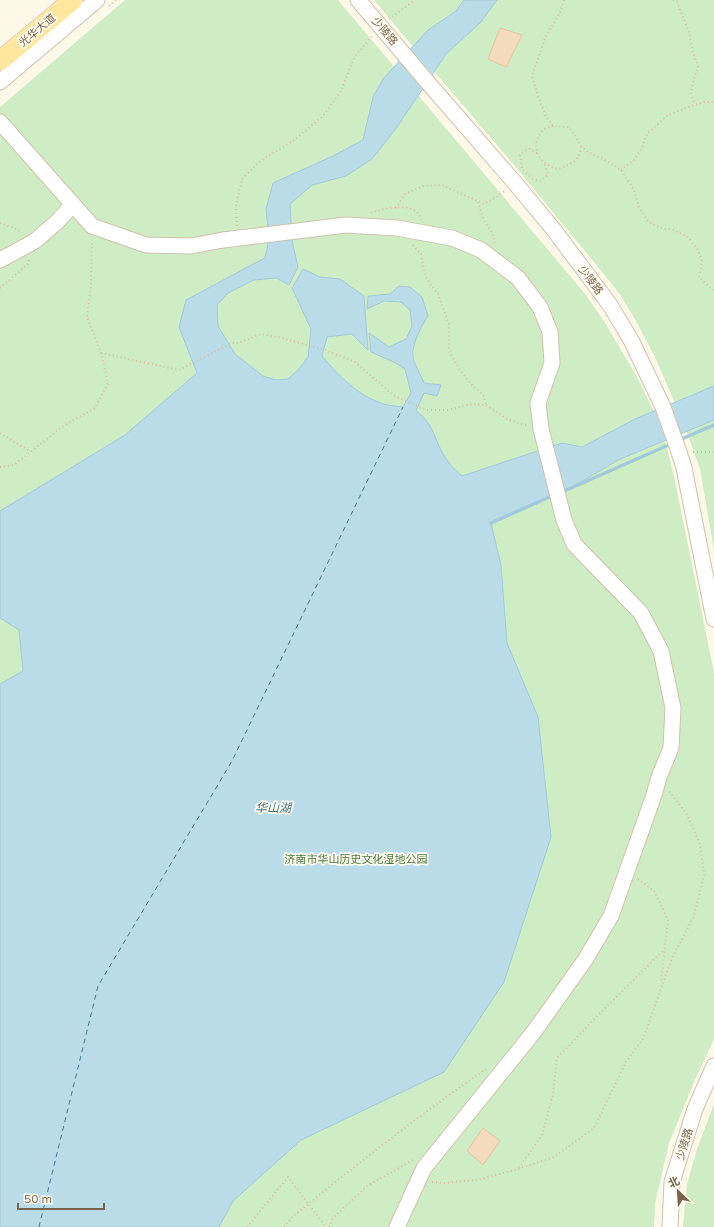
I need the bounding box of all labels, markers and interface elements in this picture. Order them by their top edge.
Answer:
street label: 光华大道 [16,10,58,50]
street label: 少陵路 [369,14,401,48]
street label: 少陵路 [575,263,607,297]
water label: 华山湖 [255,800,293,815]
park label: 济南市华山历史文化湿地公园 [285,852,428,866]
street label: 少陵路 [672,1126,696,1162]
north arrow [658,1171,698,1211]
text: 北 [666,1173,682,1191]
scale bar [18,1185,104,1211]
text: 50 m [24,1191,52,1206]

